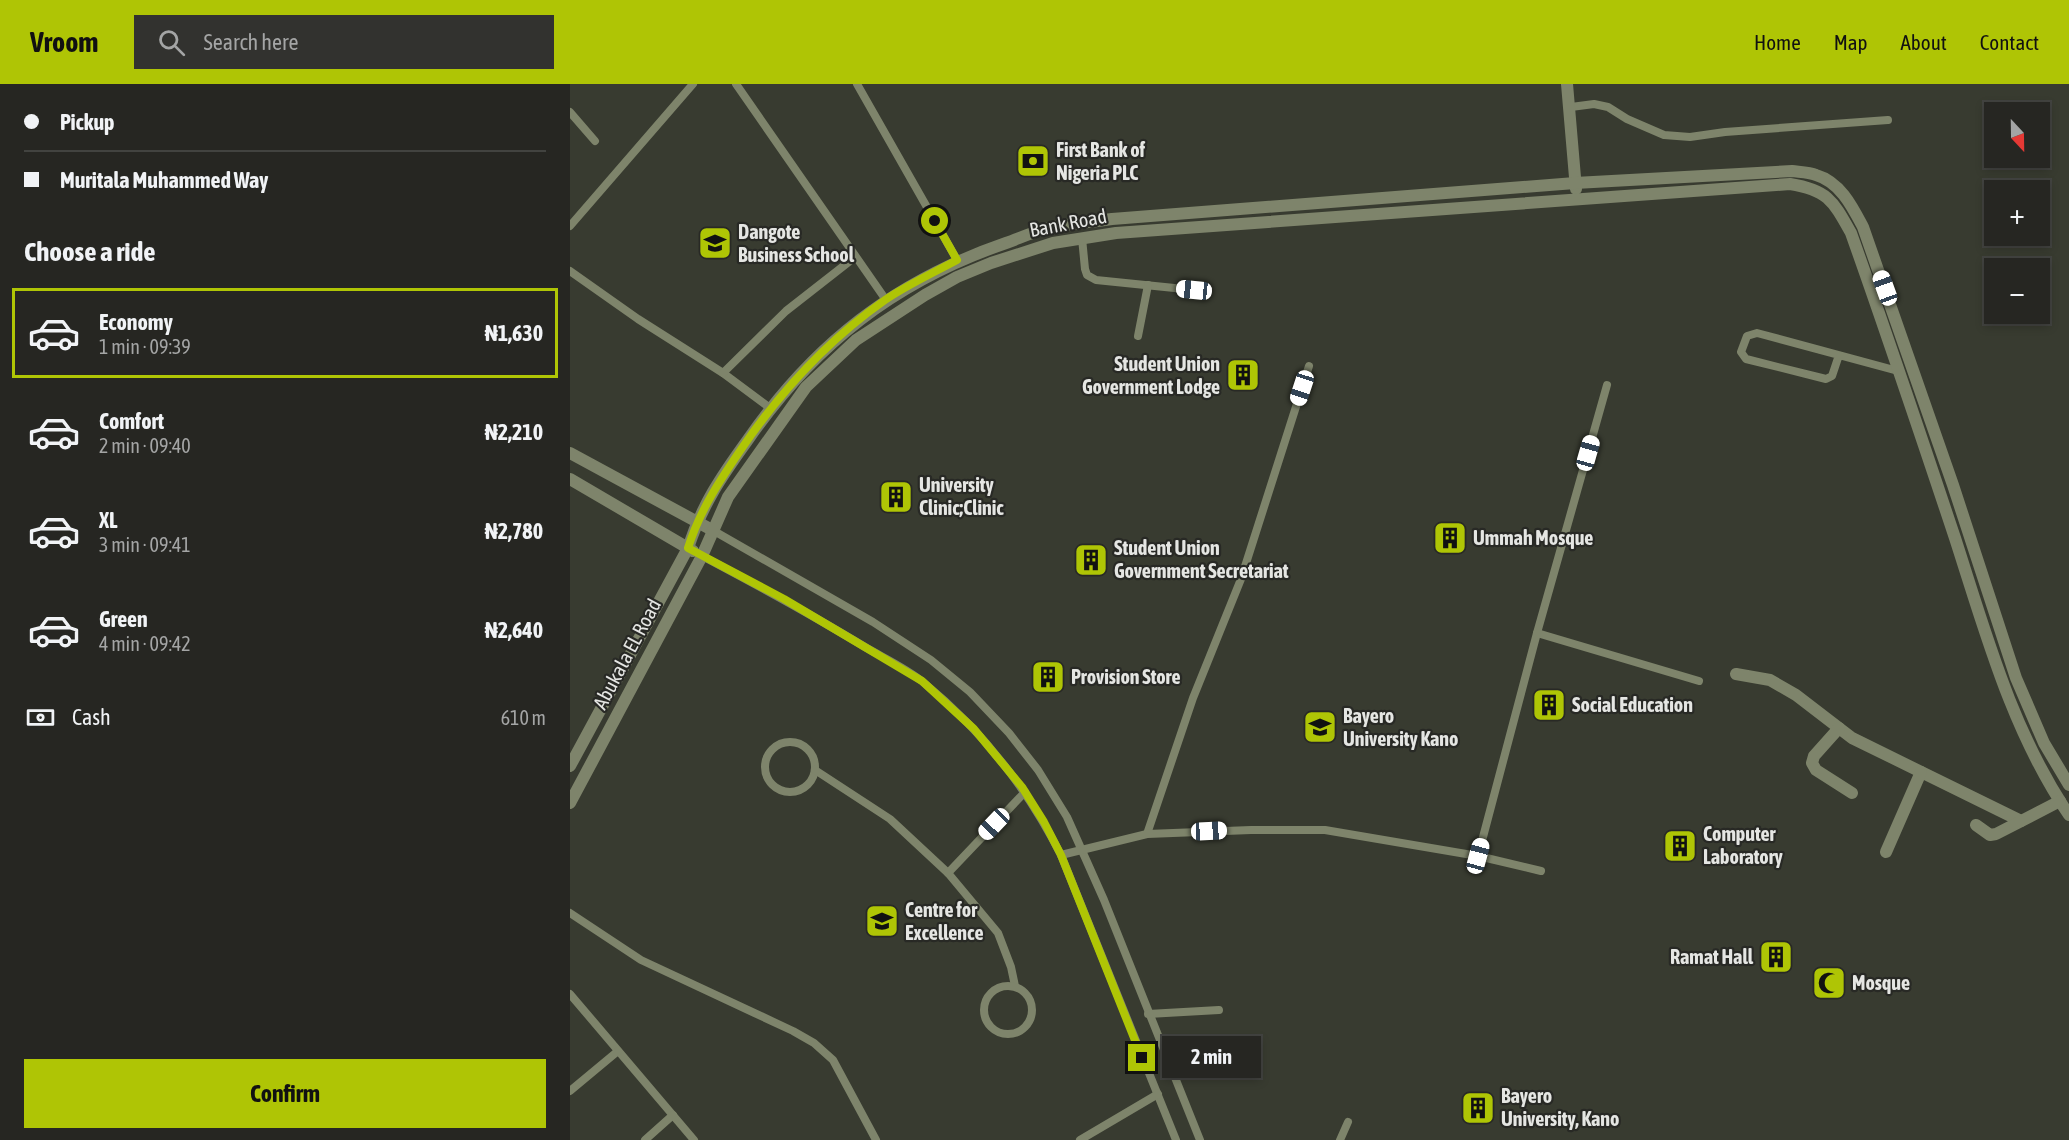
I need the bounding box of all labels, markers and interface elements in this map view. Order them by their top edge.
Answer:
search box [134,15,554,69]
text: Vroom [30,26,98,58]
icon: search [155,26,188,59]
text: Search here [203,29,298,55]
text: Home [1754,30,1801,54]
text: Map [1834,30,1868,54]
text: About [1901,30,1947,54]
text: Contact [1980,30,2039,54]
north arrow [1984,102,2050,168]
map controls [1984,102,2050,324]
text: Pickup [60,109,115,135]
place label: First Bank of Nigeria PLC [1056,138,1146,184]
bank icon: First Bank of Nigeria PLC [1015,143,1051,179]
text: Muritala Muhammed Way [60,167,268,193]
button: + [1984,180,2050,246]
street label: Bank Road [1027,204,1108,241]
route start [921,207,948,234]
place label: Dangote Business School [738,220,855,266]
school or university icon: Dangote Business School [697,225,733,261]
text: Choose a ride [24,236,156,267]
button: − [1984,258,2050,324]
car [1870,268,1900,308]
car [1175,279,1213,301]
icon: car [27,306,81,360]
text: Economy [99,309,173,335]
text: ₦1,630 [485,320,543,346]
text: 1 min · 09:39 [99,335,191,358]
place label: Student Union Government Lodge [1082,352,1220,398]
building icon: Student Union Government Lodge [1225,357,1261,393]
car [1288,368,1316,408]
icon: car [27,405,81,459]
text: Comfort [99,408,164,434]
text: ₦2,210 [485,419,543,445]
car [1574,433,1602,473]
text: 2 min · 09:40 [99,434,191,457]
place label: University Clinic;Clinic [919,473,1004,519]
building icon: University Clinic;Clinic [878,479,914,515]
icon: car [27,504,81,558]
text: XL [99,507,117,533]
text: ₦2,780 [485,518,543,544]
building icon: Ummah Mosque [1432,520,1468,556]
place label: Ummah Mosque [1473,526,1593,549]
text: 3 min · 09:41 [99,533,191,556]
place label: Student Union Government Secretariat [1114,536,1289,582]
building icon: Student Union Government Secretariat [1073,542,1109,578]
street label: Abukala EL Road [588,595,665,713]
icon: car [27,603,81,657]
text: Green [99,606,148,632]
text: ₦2,640 [485,617,543,643]
text: 4 min · 09:42 [99,632,191,655]
building icon: Provision Store [1030,659,1066,695]
place label: Provision Store [1071,665,1181,688]
building icon: Social Education [1531,687,1567,723]
place label: Social Education [1572,693,1693,716]
icon: cash [24,701,57,734]
text: Cash [72,704,111,730]
place label: Bayero University Kano [1343,704,1458,750]
text: 610 m [501,706,546,729]
school or university icon: Bayero University Kano [1302,709,1338,745]
car [975,805,1013,843]
car [1191,821,1227,841]
place label: Computer Laboratory [1703,822,1784,868]
building icon: Computer Laboratory [1662,828,1698,864]
car [1465,836,1491,876]
place label: Centre for Excellence [905,898,984,944]
school or university icon: Centre for Excellence [864,903,900,939]
building icon: Ramat Hall [1758,939,1794,975]
place label: Ramat Hall [1670,945,1754,968]
mosque icon: Mosque [1811,965,1847,1001]
place label: Mosque [1852,971,1910,994]
callout: 2 min [1163,1037,1262,1079]
route end [1128,1044,1155,1071]
text: 2 min [1191,1045,1232,1068]
button: Confirm [24,1059,546,1128]
place label: Bayero University, Kano [1501,1084,1619,1130]
building icon: Bayero University, Kano [1460,1090,1496,1126]

